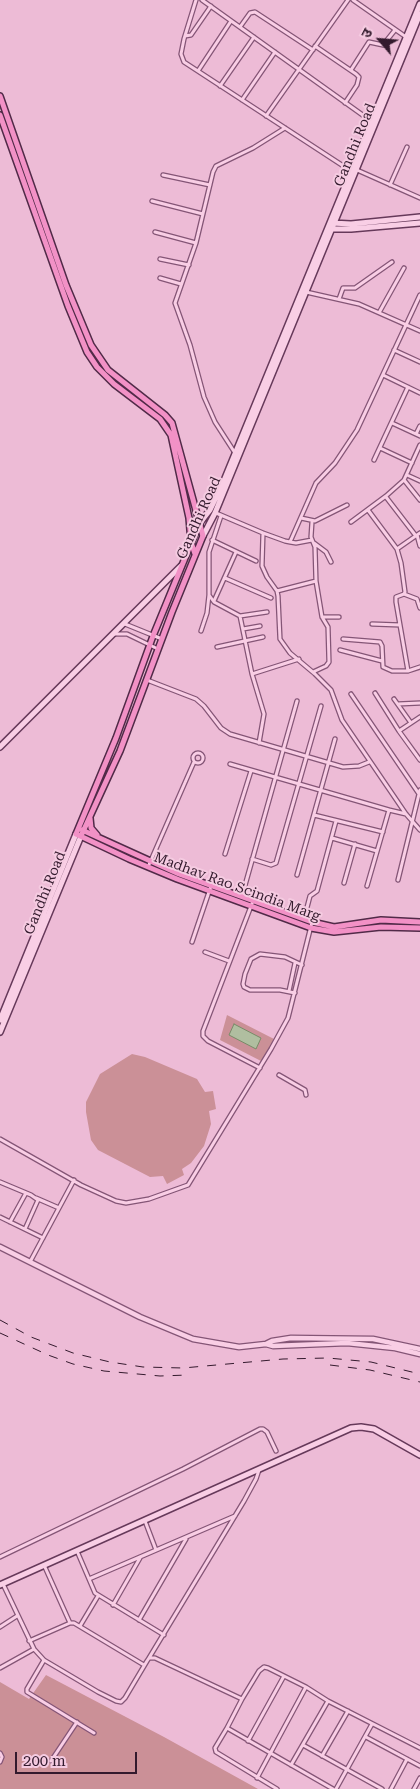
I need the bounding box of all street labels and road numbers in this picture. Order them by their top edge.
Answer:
street label: Gandhi Road [331,101,379,189]
street label: Gandhi Road [173,474,225,562]
street label: Gandhi Road [21,849,69,937]
street label: Madhav Rao Scindia Marg [152,849,322,925]

